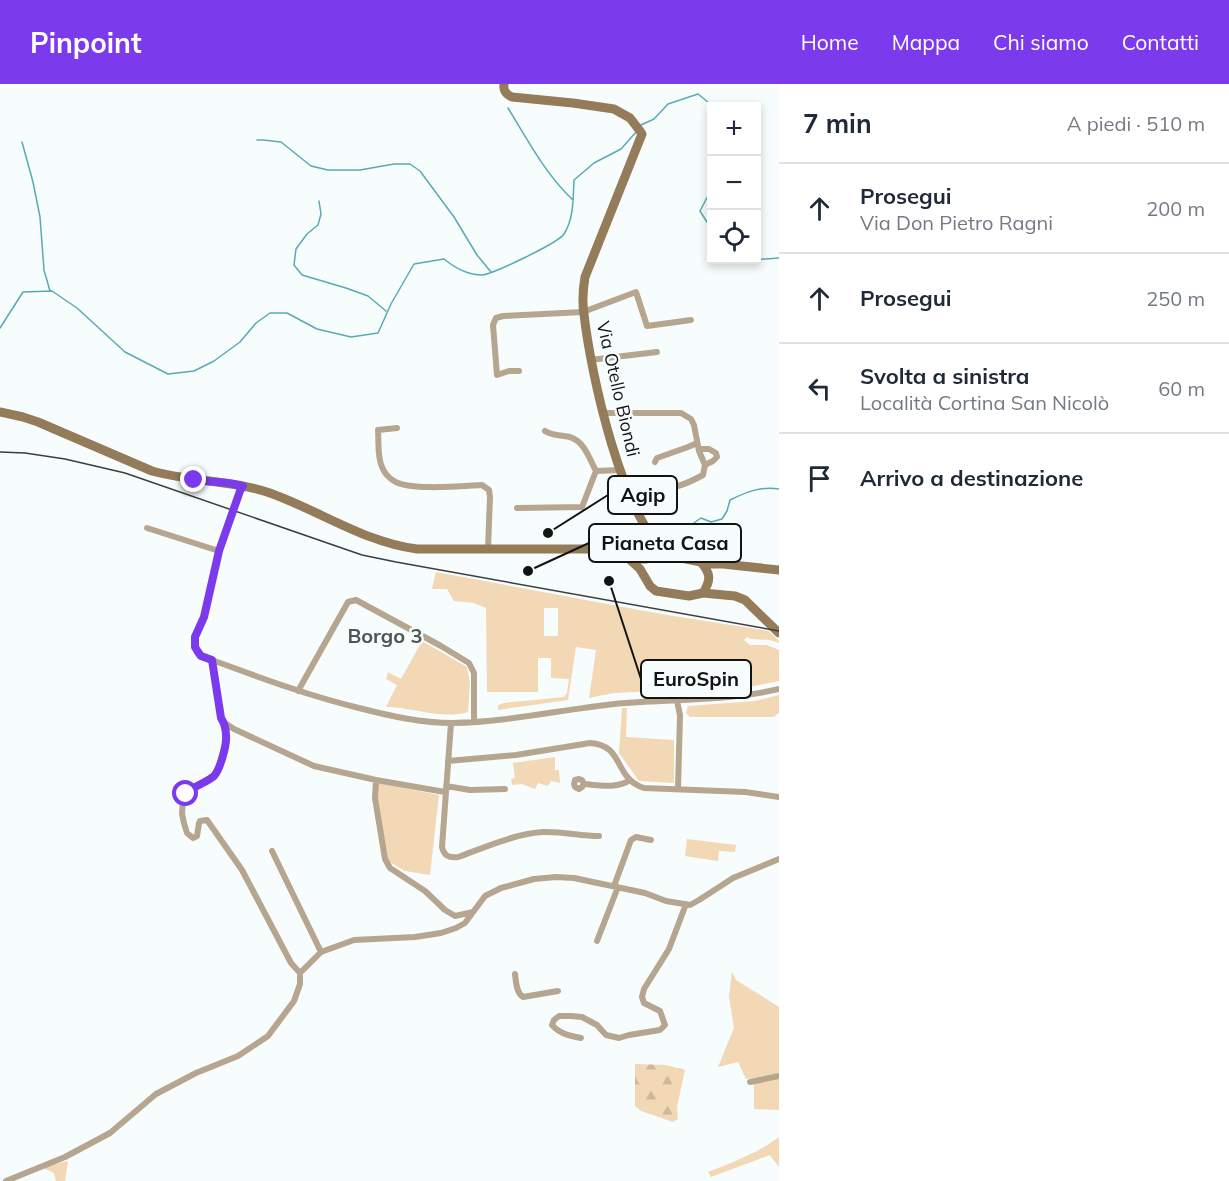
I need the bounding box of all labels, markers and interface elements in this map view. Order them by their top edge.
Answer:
text: Pinpoint [30,25,142,60]
text: Home [801,29,859,55]
text: Mappa [892,29,960,55]
text: Chi siamo [993,29,1089,55]
text: Contatti [1122,29,1199,55]
map controls [707,102,761,264]
button: + [707,102,761,156]
text: 7 min [803,107,872,140]
text: A piedi · 510 m [1067,111,1205,136]
button: − [707,156,761,210]
text: Prosegui [860,182,952,210]
icon: ahead [803,192,836,225]
text: 200 m [1146,196,1205,221]
button: locate [707,210,761,264]
text: Via Don Pietro Ragni [860,210,1053,235]
icon: ahead [803,282,836,315]
text: Prosegui [860,284,952,312]
text: 250 m [1146,286,1205,311]
street label: Via Otello Biondi [592,319,645,459]
text: Svolta a sinistra [860,362,1029,390]
icon: left [803,372,836,405]
text: 60 m [1158,376,1205,401]
text: Località Cortina San Nicolò [860,390,1109,415]
icon: arrive [803,462,836,495]
text: Arrivo a destinazione [860,464,1083,492]
route end [180,466,206,492]
callout: Agip [608,476,677,514]
text: Agip [621,482,665,507]
callout: Pianeta Casa [589,524,741,562]
text: Pianeta Casa [601,530,729,555]
district label: Borgo 3 [347,623,423,648]
callout: EuroSpin [641,660,751,698]
text: EuroSpin [653,666,739,691]
route start [172,780,198,806]

